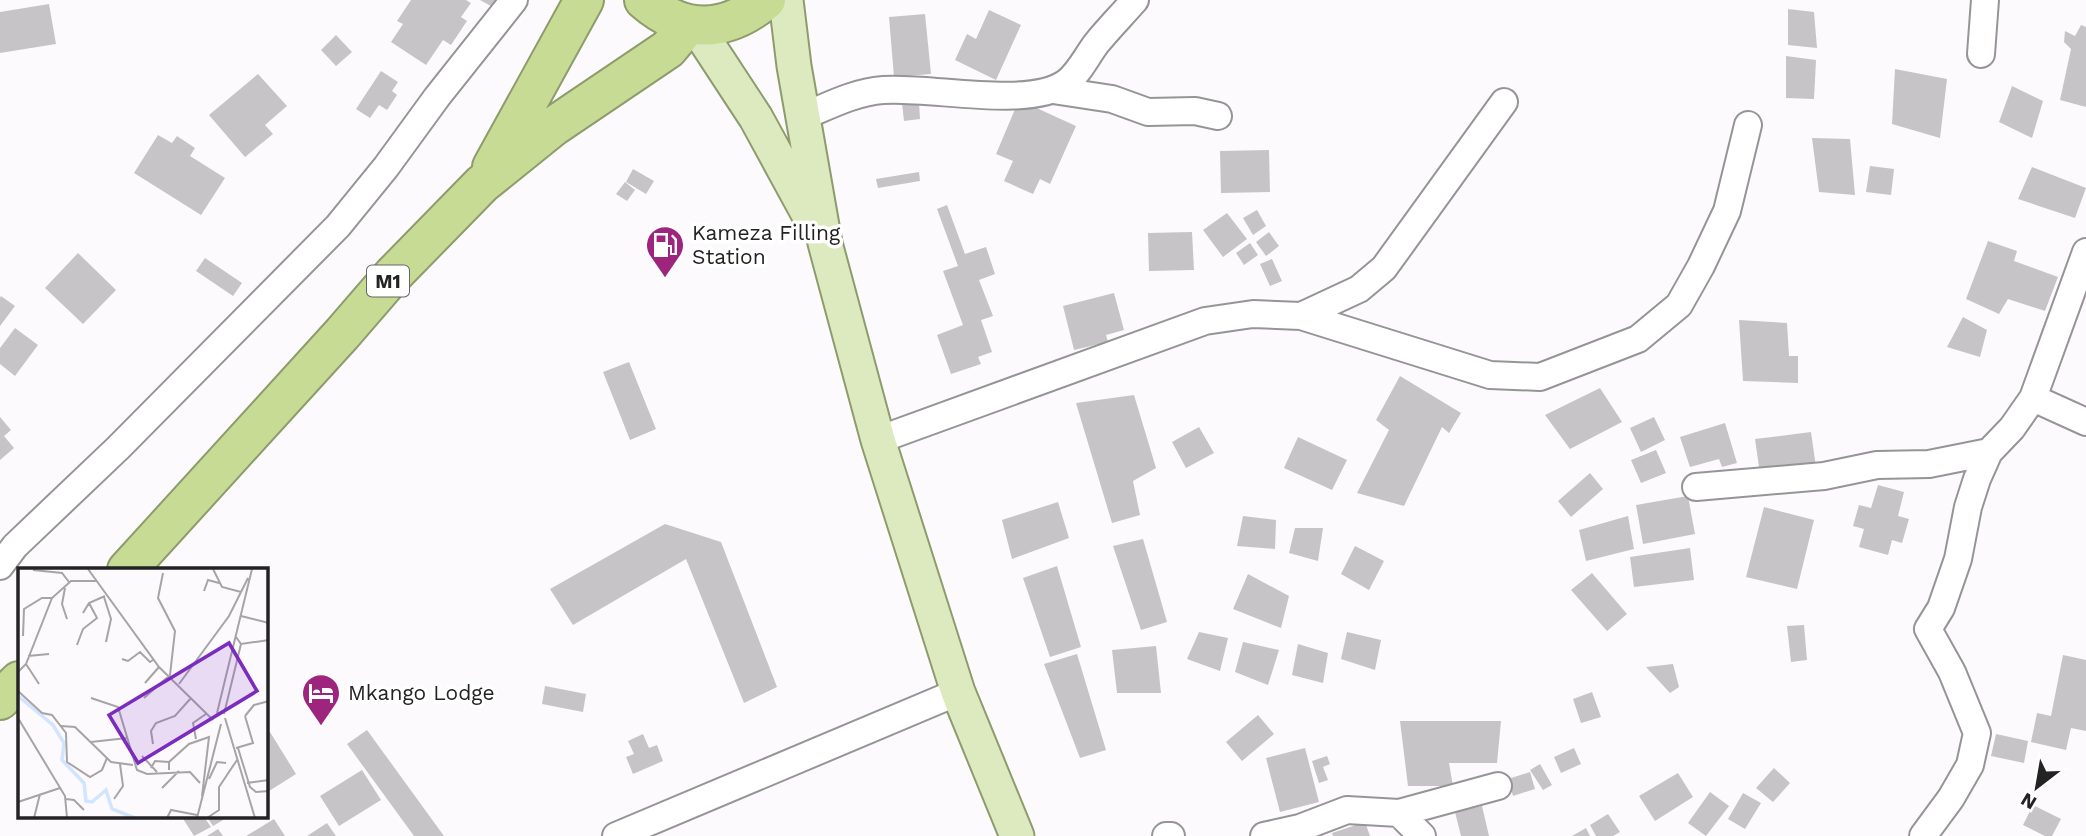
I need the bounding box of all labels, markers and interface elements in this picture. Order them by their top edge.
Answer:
place label: Kameza Filling Station [692,220,841,269]
fuel station icon: Kameza Filling Station [644,224,686,279]
road number: M1 [367,266,409,296]
inset map [18,568,268,818]
hotel icon: Mkango Lodge [300,672,342,727]
place label: Mkango Lodge [348,680,495,705]
north arrow [2002,752,2072,822]
text: N [2017,788,2040,815]

